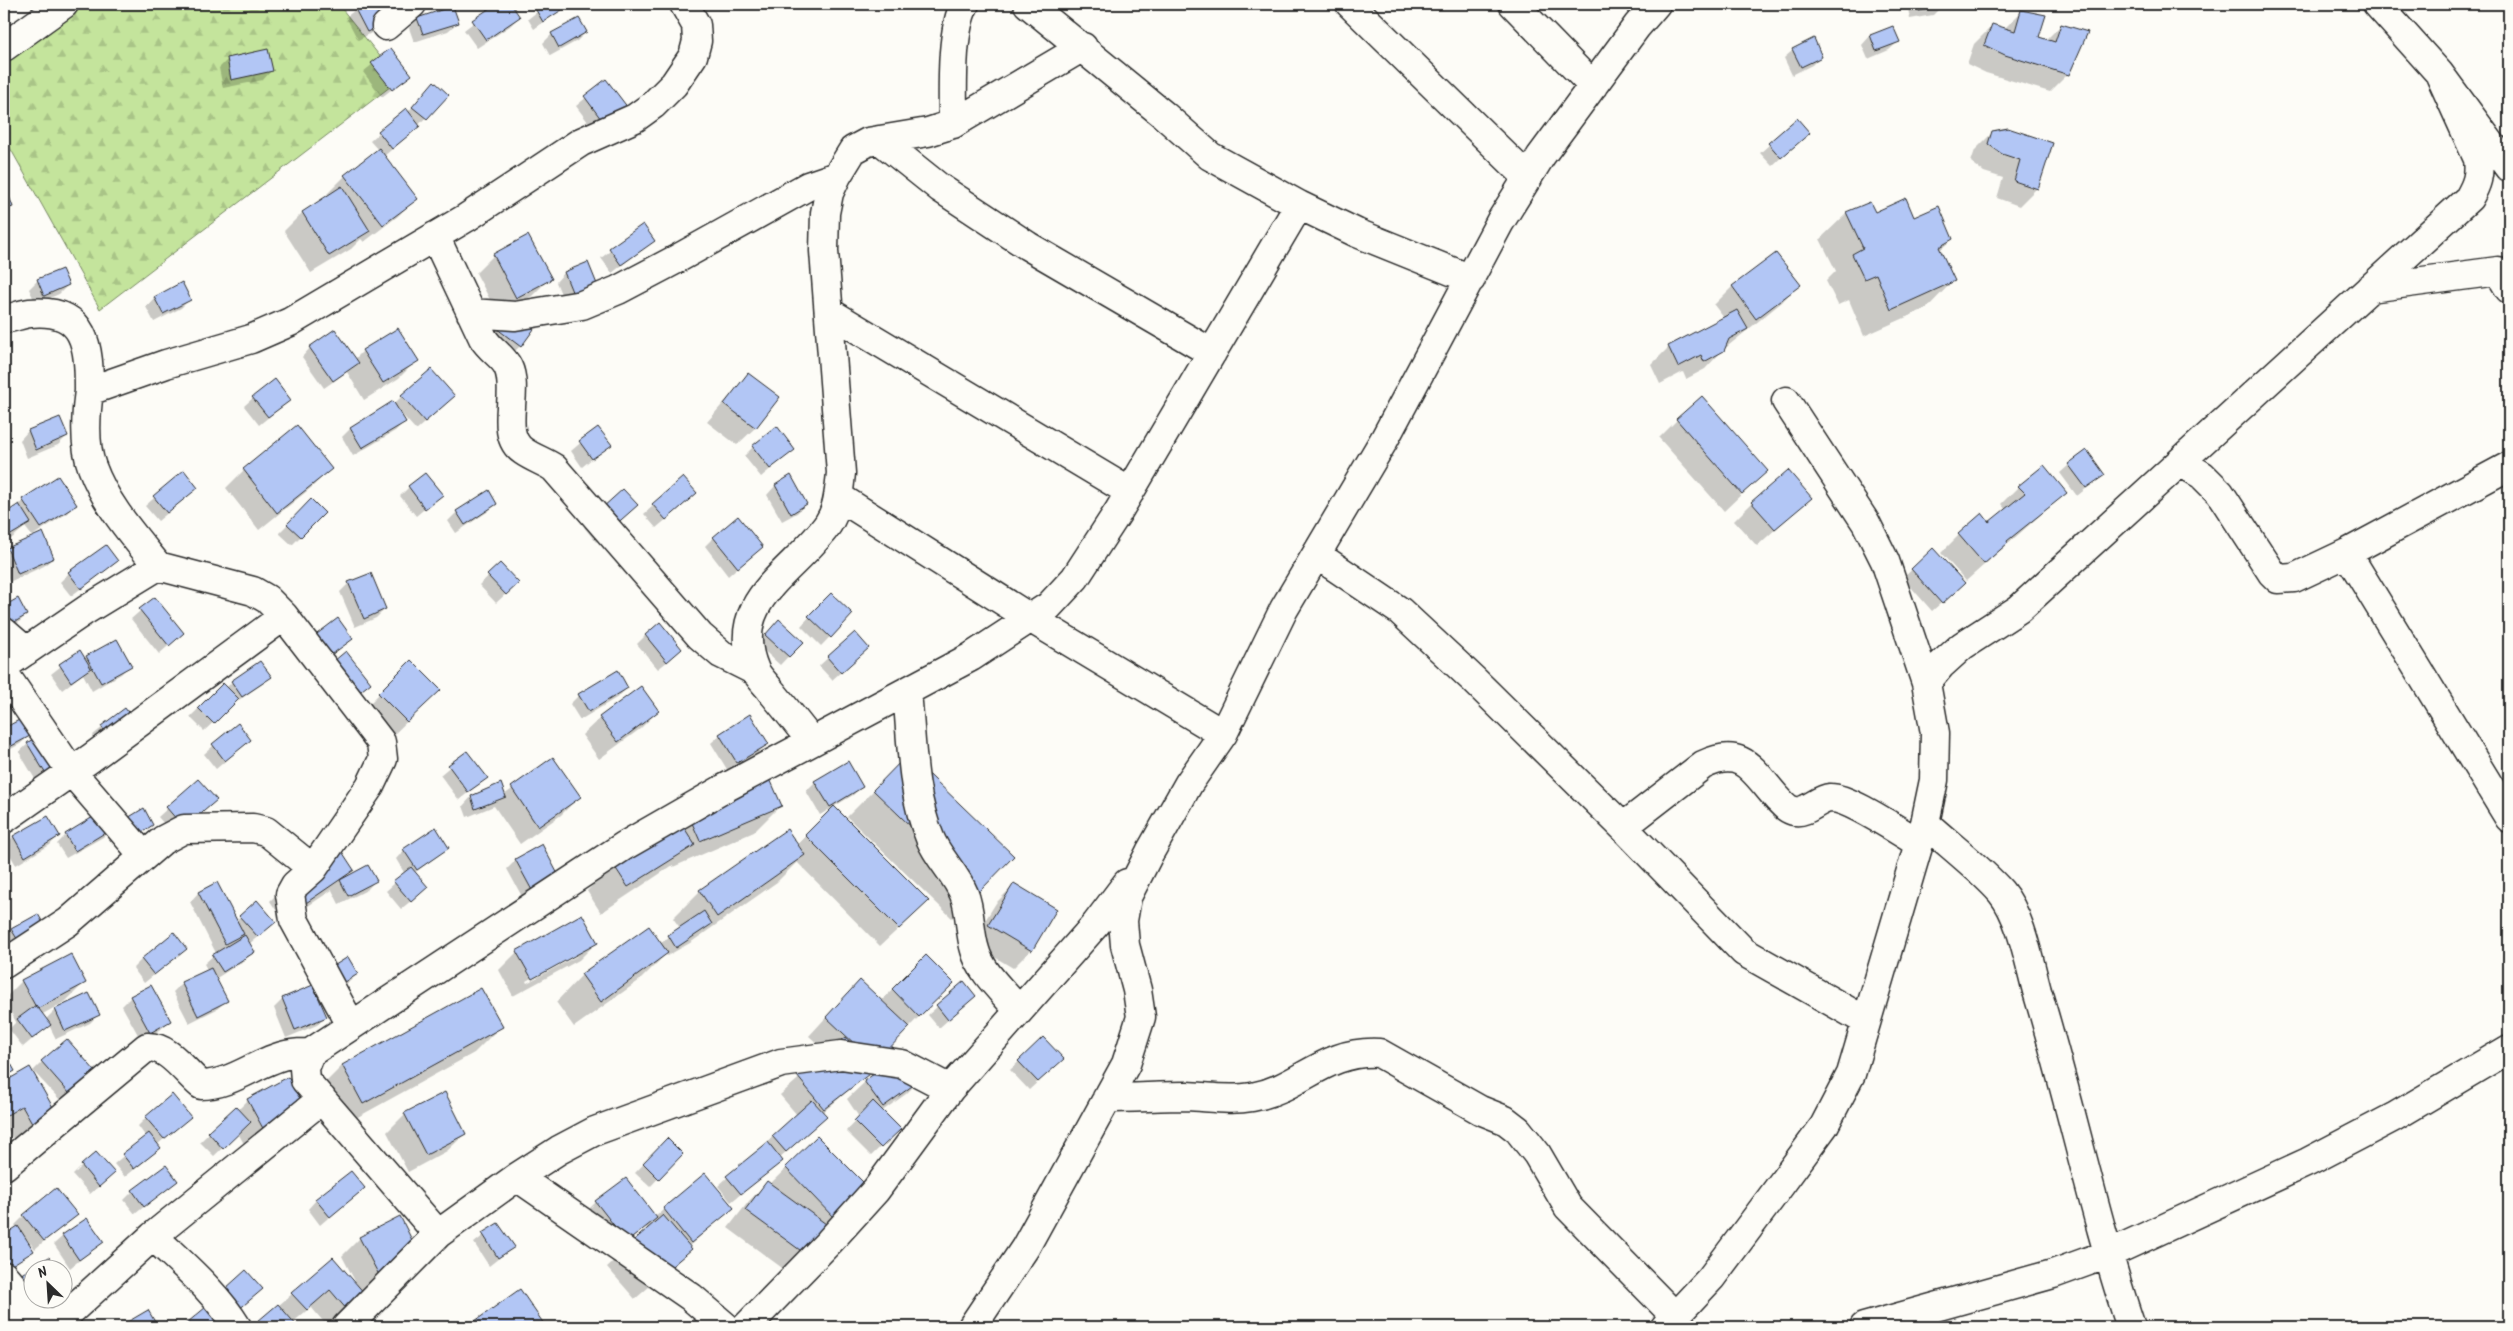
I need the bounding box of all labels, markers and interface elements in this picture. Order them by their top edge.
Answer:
north arrow [22,1258,72,1308]
text: N [34,1261,52,1285]

